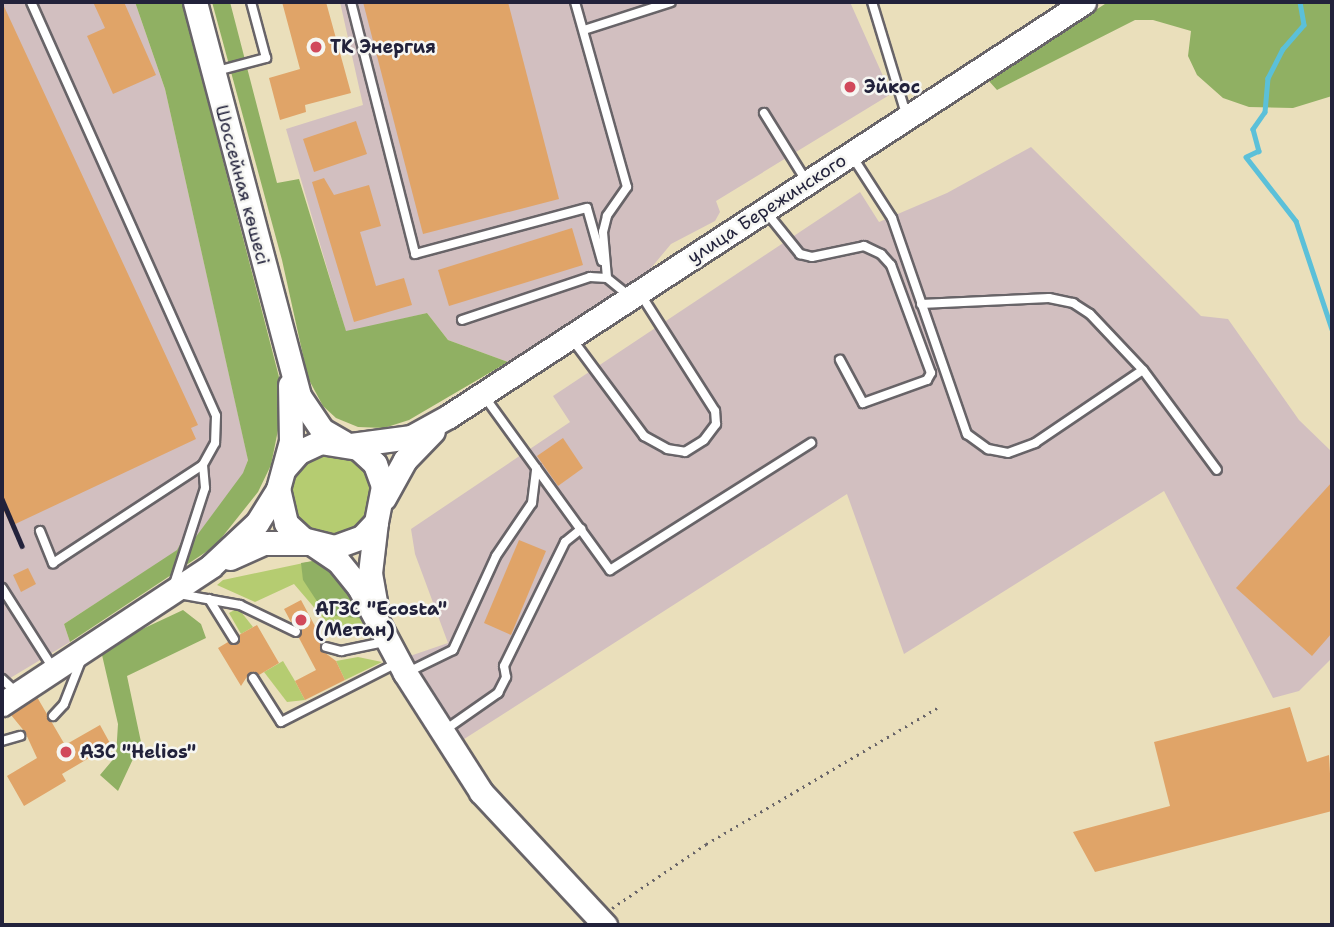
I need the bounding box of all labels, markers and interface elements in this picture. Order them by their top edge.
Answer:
place label: ТК Энергия [330,36,436,58]
marker: ТК Энергия [308,39,324,55]
place label: Эйкос [864,76,920,98]
marker: Эйкос [842,79,858,95]
street label: Шоссейная көшесі [210,103,274,267]
street label: улица Бережинского [684,150,850,268]
place label: АГЗС "Ecosta" (Метан) [315,599,447,642]
marker: АГЗС "Ecosta" (Метан) [293,612,309,628]
place label: АЗС "Helios" [80,741,196,763]
marker: АЗС "Helios" [58,744,74,760]

